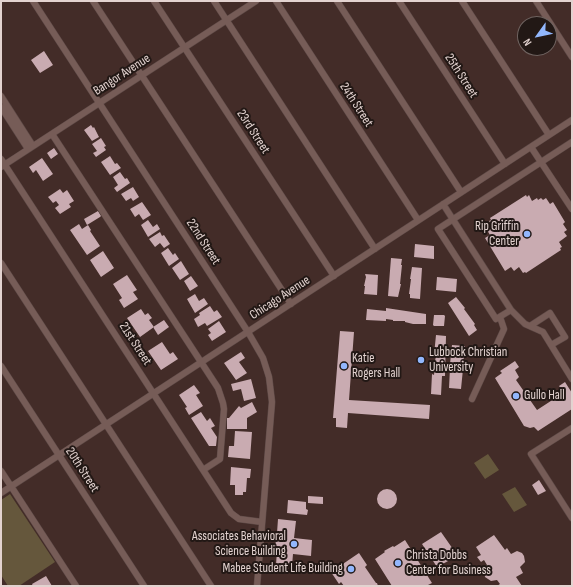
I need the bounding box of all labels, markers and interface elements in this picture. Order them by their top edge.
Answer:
north arrow [517,16,557,56]
text: N [520,36,534,48]
street label: Bangor Avenue [91,51,153,99]
street label: 25th Street [441,51,481,101]
street label: 24th Street [336,80,376,130]
street label: 23rd Street [233,107,273,157]
street label: 22nd Street [183,216,223,268]
place label: Rip Griffin Center [475,219,519,250]
marker: Rip Griffin Center [522,229,532,239]
street label: Chicago Avenue [247,273,313,323]
street label: 21st Street [115,320,155,368]
place label: Lubbock Christian University [429,345,507,376]
place label: Katie Rogers Hall [352,351,400,382]
marker: Lubbock Christian University [416,355,426,365]
marker: Katie Rogers Hall [339,361,349,371]
place label: Gullo Hall [524,388,565,404]
marker: Gullo Hall [511,391,521,401]
street label: 20th Street [62,445,102,495]
place label: Associates Behavioral Science Building [192,529,286,560]
marker: Associates Behavioral Science Building [289,539,299,549]
place label: Christa Dobbs Center for Business [406,548,491,579]
marker: Christa Dobbs Center for Business [393,558,403,568]
place label: Mabee Student Life Building [222,561,343,577]
marker: Mabee Student Life Building [346,564,356,574]

